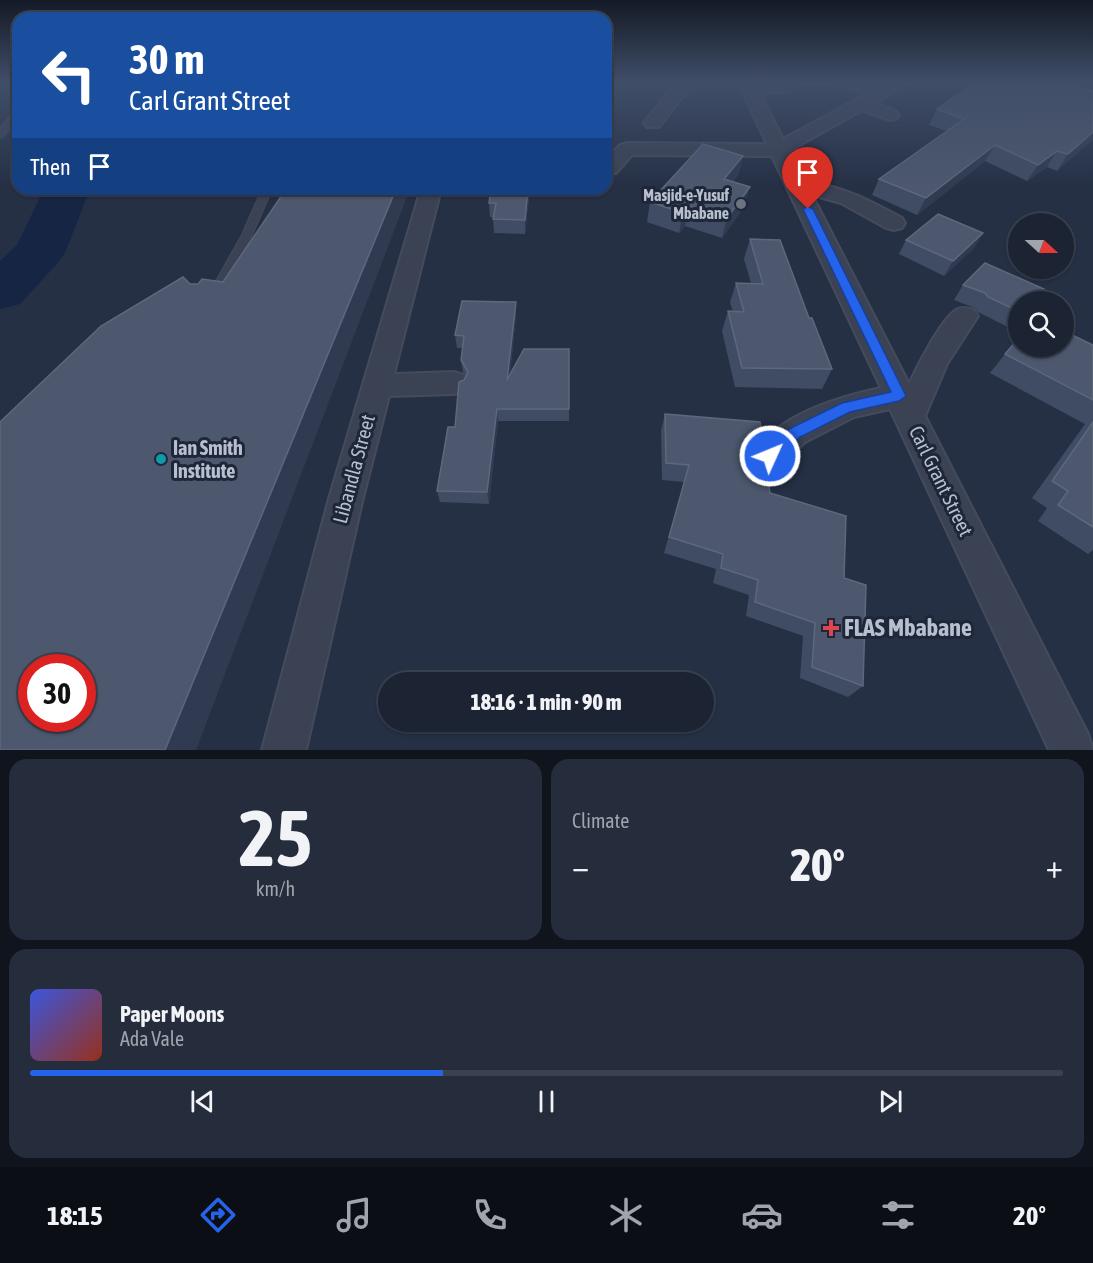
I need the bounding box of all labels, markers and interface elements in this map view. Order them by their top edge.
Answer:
text: 30 m [129,35,204,83]
icon: left [30,36,108,114]
text: Carl Grant Street [129,85,291,116]
pin [782,147,833,209]
icon: arrive [83,150,116,183]
text: Then [30,154,71,180]
icon: arrive [791,156,824,189]
place label: Masjid-e-Yusuf Mbabane [643,186,730,222]
marker: Masjid-e-Yusuf Mbabane [734,197,748,211]
north arrow [1008,213,1074,279]
map controls [1008,213,1074,357]
button: search [1008,291,1074,357]
street label: Libandla Street [328,412,379,526]
street label: Carl Grant Street [905,422,978,540]
position arrow [738,424,802,488]
place label: Ian Smith Institute [173,436,243,482]
marker: Ian Smith Institute [154,452,168,466]
place label: FLAS Mbabane [844,614,972,641]
marker: FLAS Mbabane [822,619,840,637]
speed limit sign: 30 [18,654,96,732]
text: 18:16 · 1 min · 90 m [470,689,622,715]
text: 25 [239,793,312,883]
text: Climate [572,809,629,832]
text: 20° [790,839,845,891]
text: − [572,847,589,885]
text: + [1046,847,1063,885]
text: km/h [256,877,295,900]
text: Paper Moons [120,1001,224,1027]
text: Ada Vale [120,1027,184,1050]
icon: previous [186,1085,219,1118]
icon: pause [530,1085,563,1118]
icon: next [874,1085,907,1118]
icon: directions [197,1194,239,1236]
icon: music [333,1194,375,1236]
icon: phone [469,1194,511,1236]
icon: climate [605,1194,647,1236]
icon: car [741,1194,783,1236]
icon: filters [877,1194,919,1236]
text: 18:15 [47,1200,103,1231]
text: 20° [1013,1200,1046,1231]

